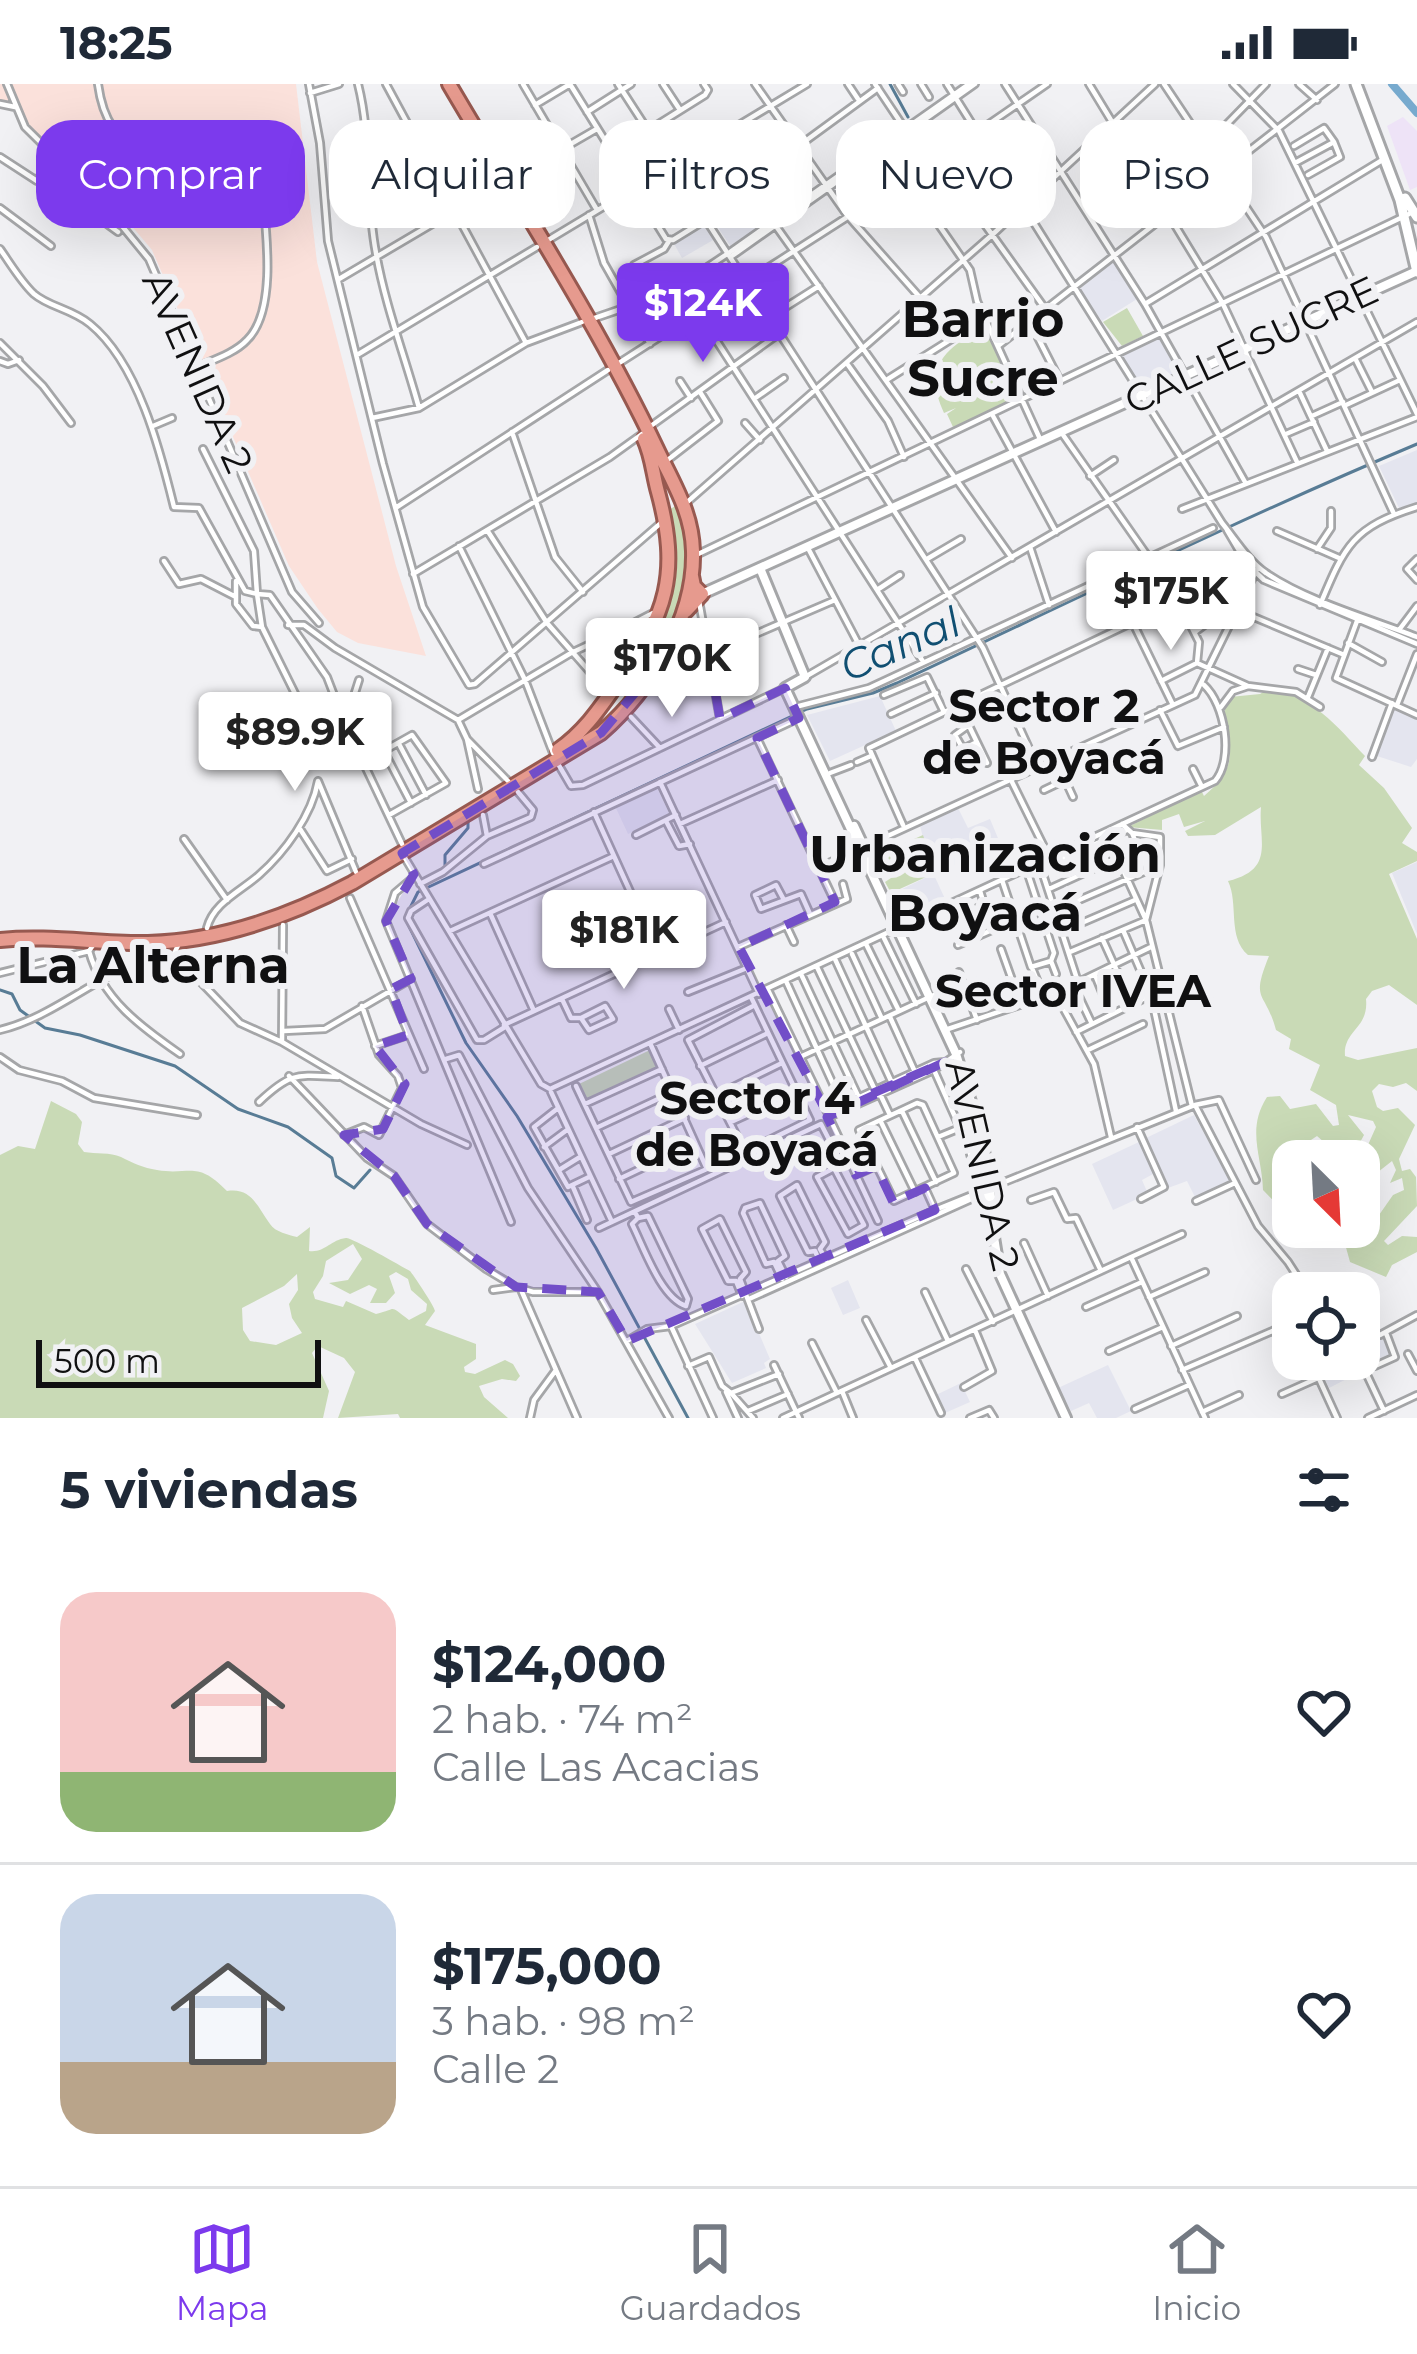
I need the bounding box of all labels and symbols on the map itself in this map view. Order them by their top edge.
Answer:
pin: $124K [619,263,787,365]
street label: AVENIDA 2 [132,264,264,480]
street label: CALLE SUCRE [1117,265,1385,425]
district label: Barrio Sucre [902,288,1064,409]
pin: $175K [1087,551,1255,653]
water label: Canal [832,595,969,693]
pin: $170K [588,618,756,720]
district label: Sector 2 de Boyacá [922,678,1166,785]
pin: $89.9K [197,692,393,794]
district label: Urbanización Boyacá [809,823,1161,944]
pin: $181K [540,890,708,992]
district label: La Alterna [16,934,290,996]
district label: Sector IVEA [935,963,1212,1018]
street label: AVENIDA 2 [935,1055,1031,1275]
district label: Sector 4 de Boyacá [635,1070,879,1177]
north arrow [1272,1140,1380,1248]
scale bar [36,1334,321,1387]

